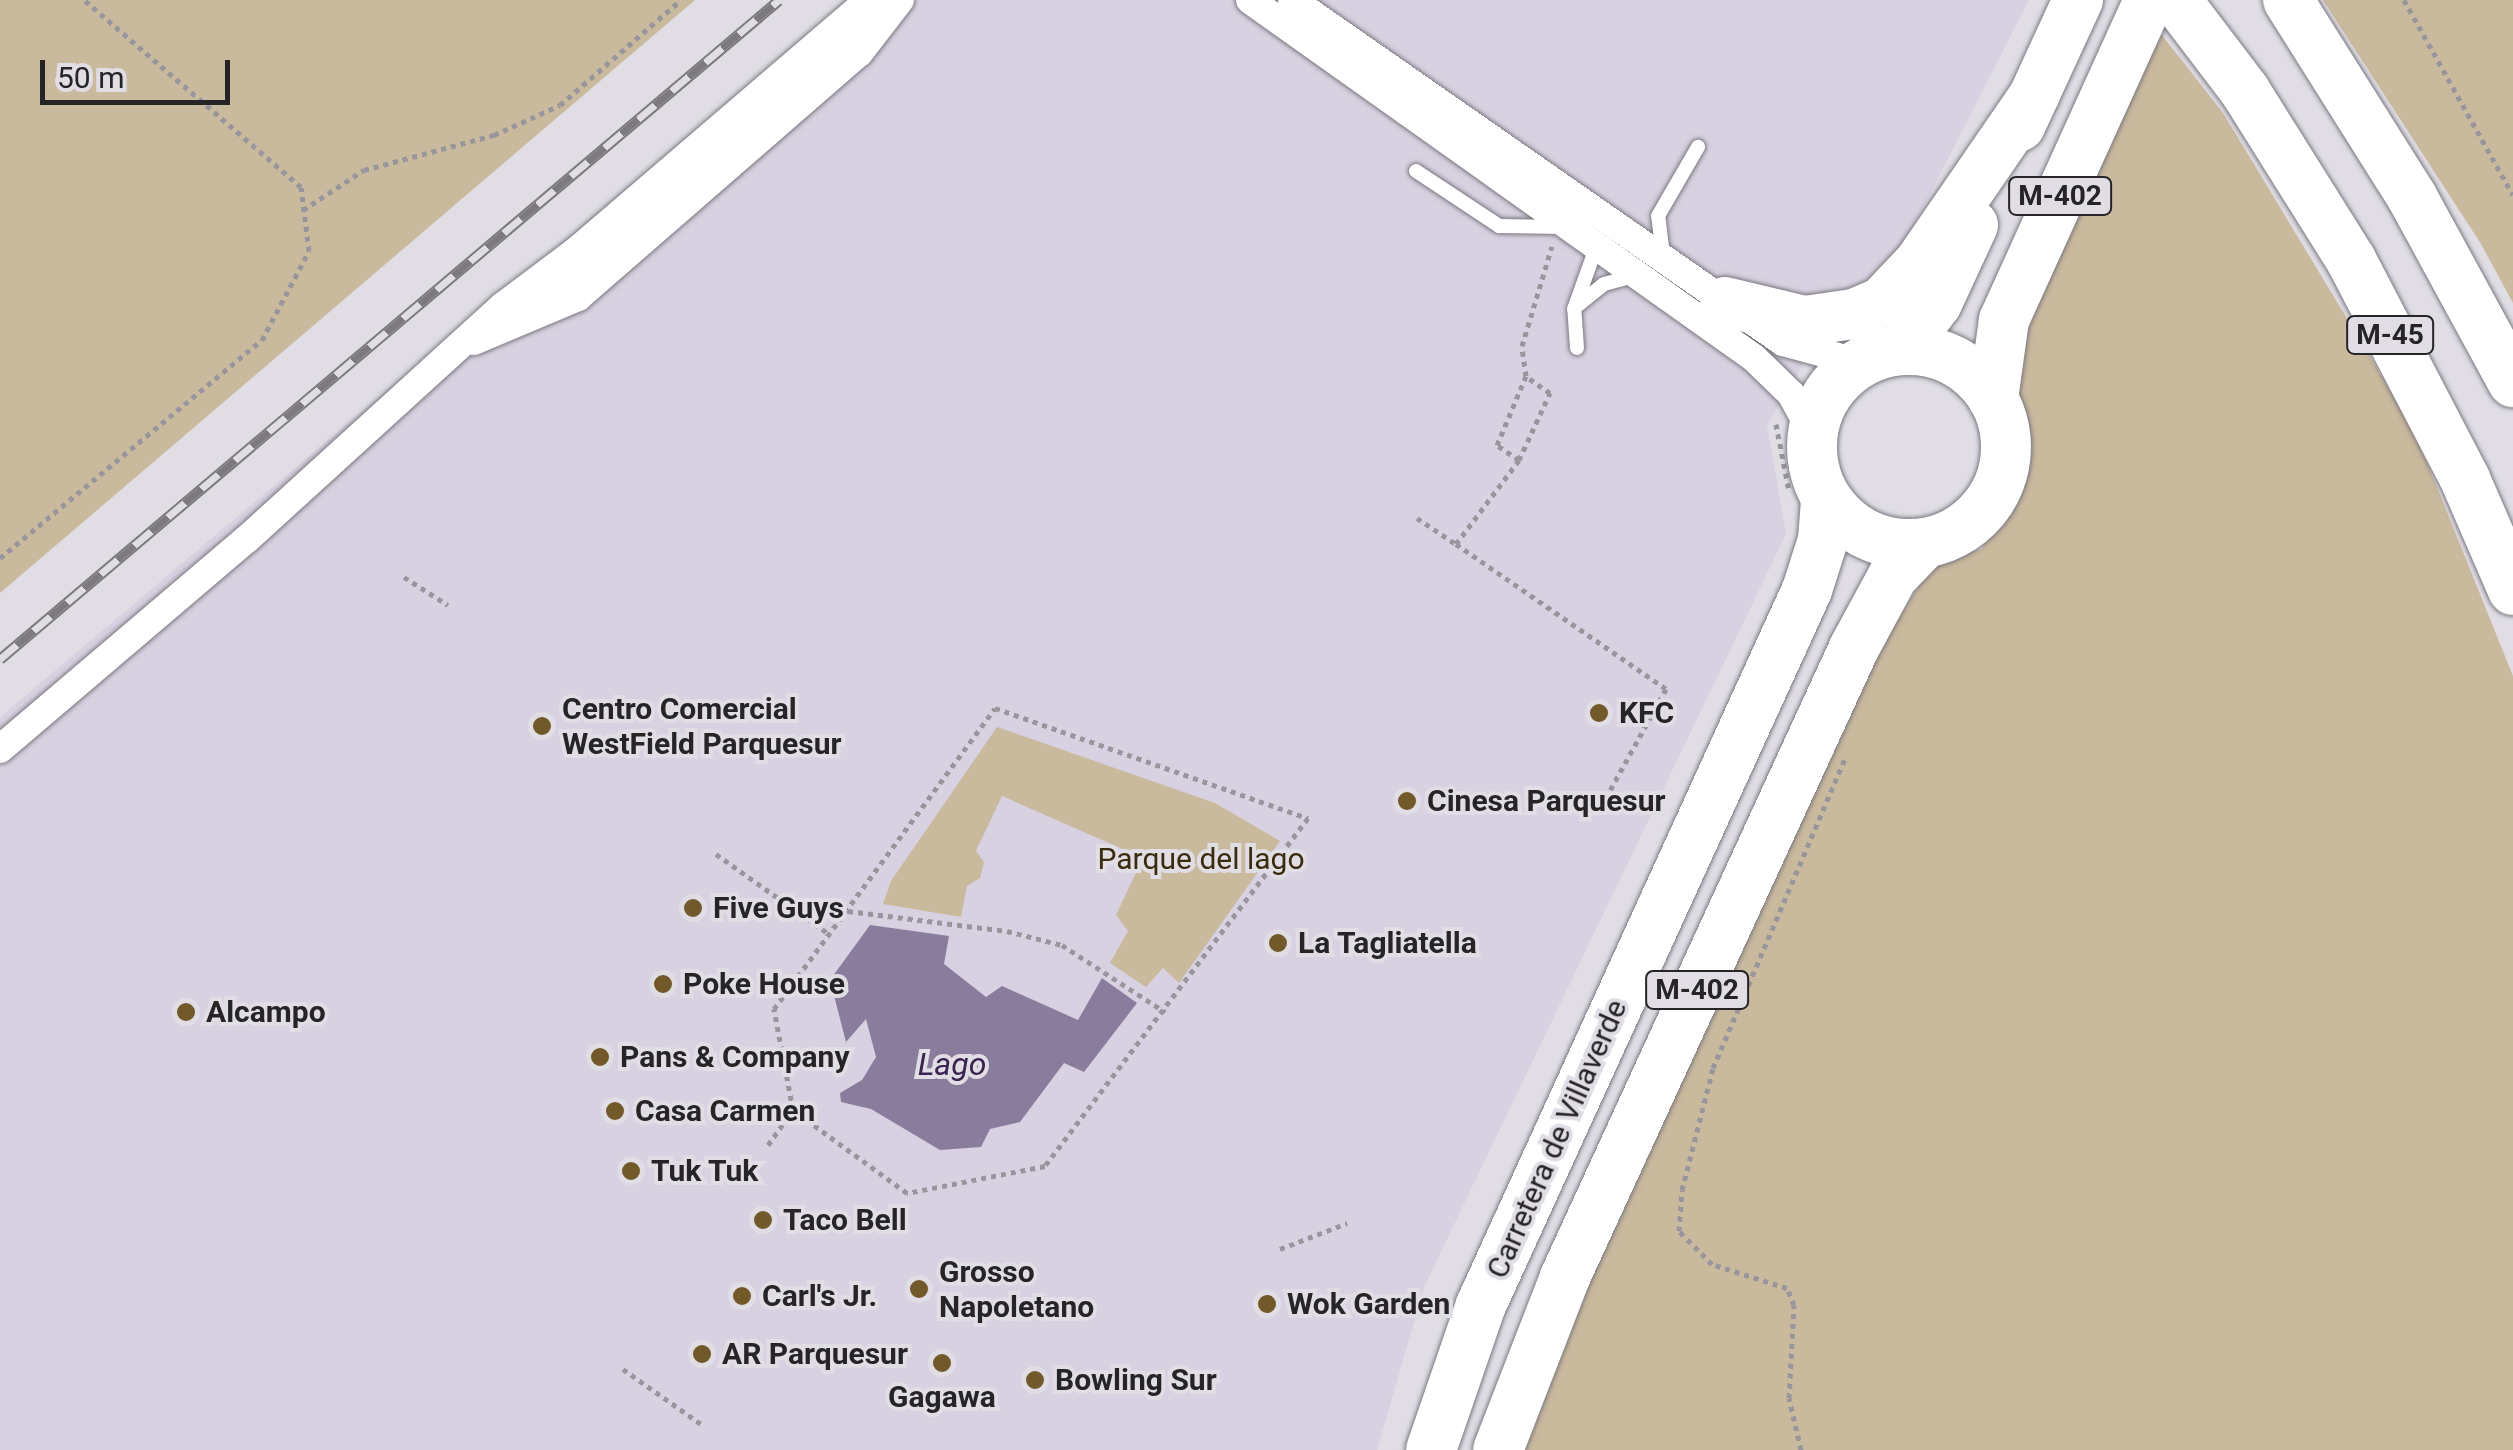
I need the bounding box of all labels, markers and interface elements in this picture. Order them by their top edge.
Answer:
scale bar [45,40,235,102]
text: 50 m [57,60,124,95]
road number: M-402 [2008,173,2112,219]
road number: M-45 [2345,312,2435,358]
place label: Centro Comercial WestField Parquesur [562,691,842,762]
place label: KFC [1619,695,1674,731]
marker: KFC [1588,702,1610,724]
marker: Centro Comercial WestField Parquesur [531,715,553,737]
place label: Cinesa Parquesur [1427,783,1666,819]
marker: Cinesa Parquesur [1396,790,1418,812]
park label: Parque del lago [1097,841,1305,877]
place label: Five Guys [713,890,844,926]
marker: Five Guys [682,897,704,919]
place label: La Tagliatella [1298,925,1478,961]
marker: La Tagliatella [1267,932,1289,954]
place label: Poke House [683,966,845,1002]
road number: M-402 [1644,967,1750,1013]
marker: Poke House [652,973,674,995]
place label: Alcampo [206,994,326,1030]
street label: Carretera de Villaverde [1479,994,1635,1284]
marker: Alcampo [175,1001,197,1023]
place label: Pans & Company [620,1039,849,1075]
water label: Lago [918,1045,986,1083]
marker: Pans & Company [589,1046,611,1068]
place label: Casa Carmen [635,1093,815,1129]
marker: Casa Carmen [604,1100,626,1122]
place label: Tuk Tuk [651,1153,759,1189]
marker: Tuk Tuk [620,1160,642,1182]
place label: Taco Bell [783,1202,907,1238]
marker: Taco Bell [752,1209,774,1231]
place label: Grosso Napoletano [939,1254,1094,1324]
place label: Carl's Jr. [762,1278,877,1314]
marker: Grosso Napoletano [908,1278,930,1300]
marker: Carl's Jr. [731,1285,753,1307]
place label: Wok Garden [1287,1286,1450,1322]
marker: Wok Garden [1256,1293,1278,1315]
place label: AR Parquesur [722,1336,908,1372]
marker: AR Parquesur [691,1343,713,1365]
marker: Gagawa [931,1352,953,1374]
place label: Bowling Sur [1055,1362,1217,1398]
marker: Bowling Sur [1024,1369,1046,1391]
place label: Gagawa [888,1379,996,1415]

